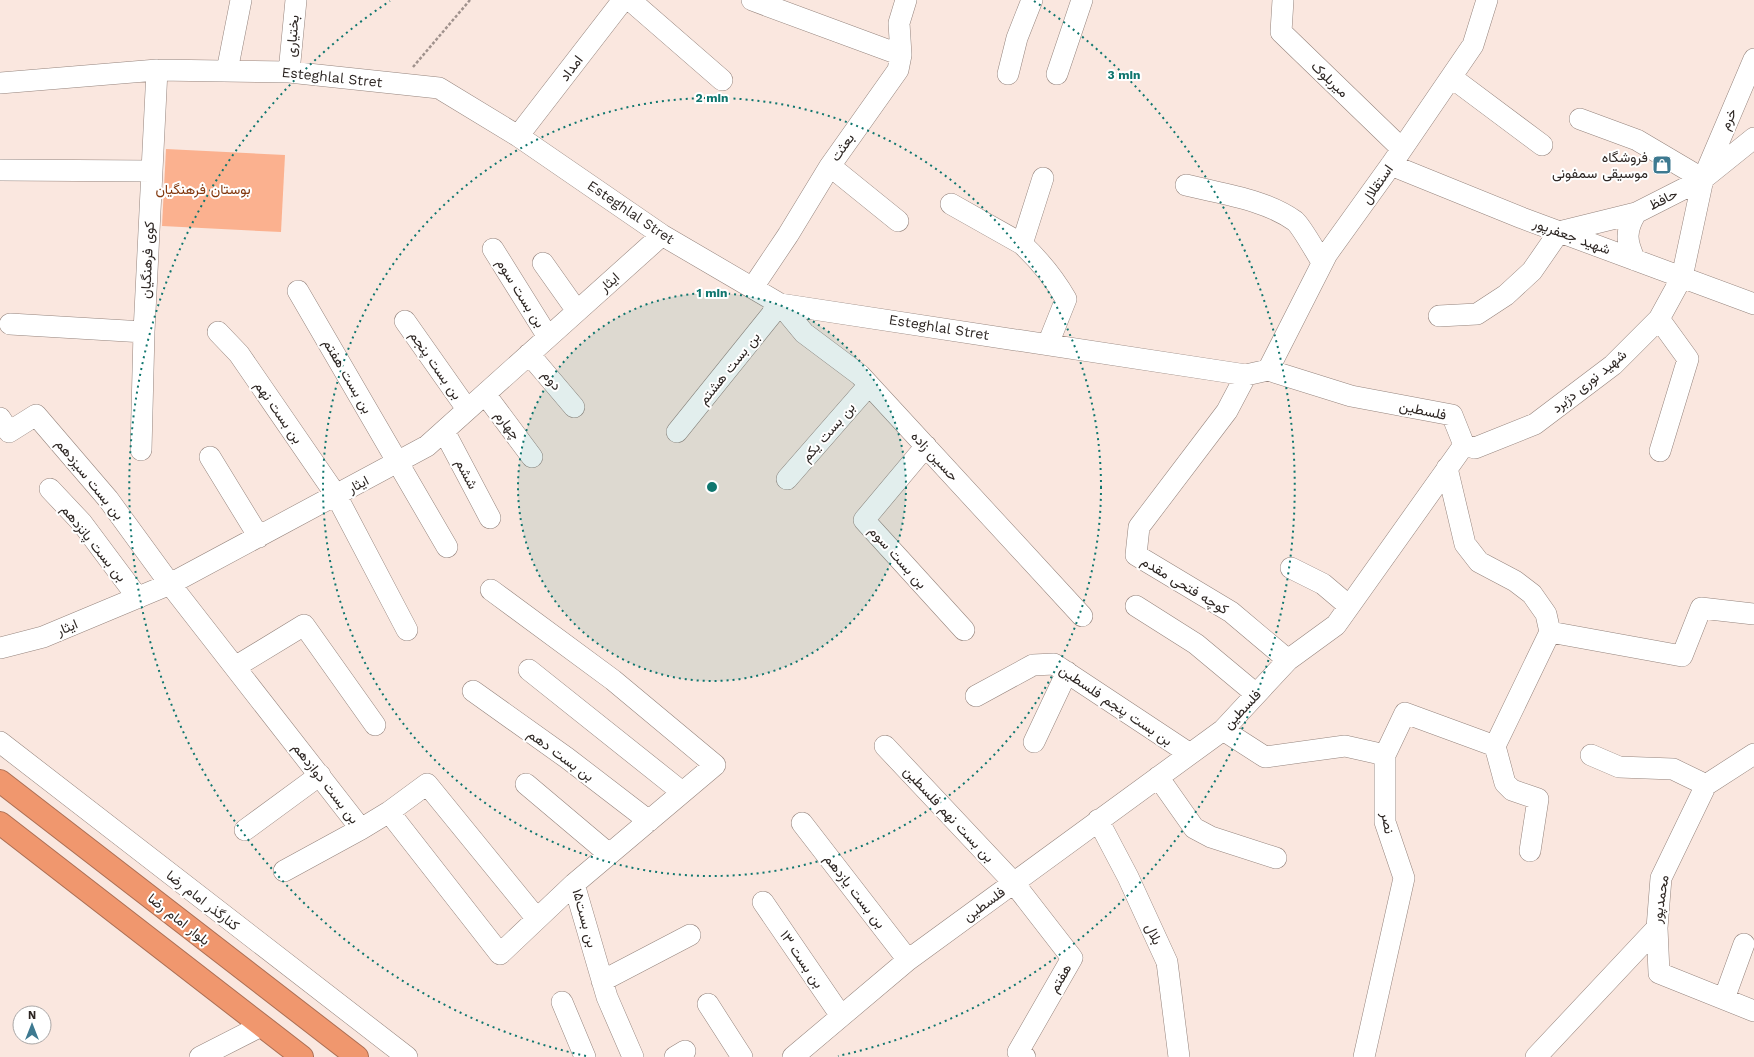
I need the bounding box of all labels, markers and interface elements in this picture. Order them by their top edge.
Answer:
street label: بختیاری [282,14,303,58]
street label: امداد [556,52,586,84]
street label: میربلوک [1308,58,1352,101]
street label: Esteghlal Stret [281,64,383,90]
text: 3 min [1108,68,1140,82]
text: 2 min [696,91,728,105]
street label: خرم [1716,106,1741,133]
street label: بعثت [827,130,858,165]
place label: فروشگاه موسیقی سمفونی [1552,149,1648,182]
shop icon: فروشگاه موسیقی سمفونی [1651,154,1673,176]
street label: استقلال [1358,161,1398,208]
street label: Esteghlal Stret [585,177,678,247]
park label: بوستان فرهنگیان [155,181,251,198]
street label: حافظ [1646,185,1680,213]
street label: شهید جعفرپور [1529,214,1613,259]
street label: کوی فرهنگیان [137,221,158,299]
street label: بن بست سوم [493,256,549,331]
street label: ایثار [595,269,623,297]
text: 1 min [697,286,727,300]
street label: Esteghlal Stret [888,311,990,343]
street label: بن بست پنجم [405,328,466,404]
street label: بن بست هشتم [695,329,764,408]
street label: بن بست هفتم [319,336,376,417]
street label: شهید نوری دژبرد [1549,346,1630,417]
street label: دوم [538,367,565,394]
street label: بن بست نهم [251,378,306,447]
street label: فلسطین [1398,397,1448,424]
street label: بن بست یکم [798,399,859,465]
street label: چهارم [490,407,524,444]
street label: حسین زاده [907,428,962,485]
street label: بن بست سیزدهم [52,436,127,523]
street label: ششم [452,456,482,492]
street label: ایثار [344,472,372,497]
centre of rings [705,480,719,494]
street label: بن بست پانزدهم [57,501,130,586]
street label: بن بست سوم [865,523,930,592]
street label: کوچه فتحی مقدم [1137,553,1231,619]
street label: ایثار [53,615,80,640]
street label: بن بست پنجم فلسطین [1055,661,1176,750]
street label: فلسطین [1220,686,1265,733]
street label: بن بست دهم [524,726,597,785]
street label: بن بست دوازدهم [289,739,362,827]
street label: بن بست نهم فلسطین [900,763,998,866]
street label: نصر [1377,810,1398,835]
street label: بن بست یازدهم [820,851,889,932]
street label: کنارگذر امام رضا [163,867,243,934]
street label: محمدپور [1648,874,1674,926]
street label: فلسطین [960,883,1009,925]
street label: بن بست۱۵ [569,887,601,949]
street label: بلوار امام رضا [144,890,213,949]
street label: بلال [1140,921,1166,948]
street label: بن بست ۱۳ [776,927,827,991]
street label: هفتم [1045,961,1076,996]
north arrow [12,1005,52,1045]
text: N [28,1009,36,1022]

